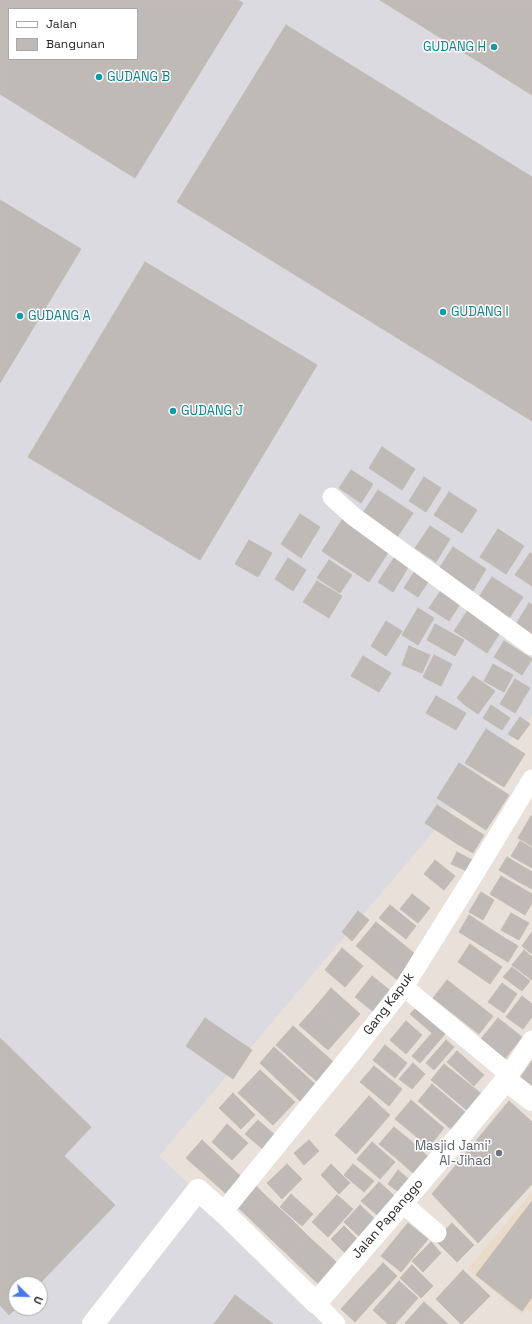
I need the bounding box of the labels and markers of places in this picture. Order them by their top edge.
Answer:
place label: GUDANG H [423,39,486,55]
marker: GUDANG H [489,42,499,52]
place label: GUDANG B [107,69,170,85]
marker: GUDANG B [94,72,104,82]
place label: GUDANG I [451,304,509,320]
marker: GUDANG I [438,307,448,317]
place label: GUDANG A [28,308,91,324]
marker: GUDANG A [15,311,25,321]
place label: GUDANG J [181,403,243,419]
marker: GUDANG J [168,406,178,416]
place label: Masjid Jami' Al-Jihad [415,1138,491,1169]
marker: Masjid Jami' Al-Jihad [494,1148,504,1158]

